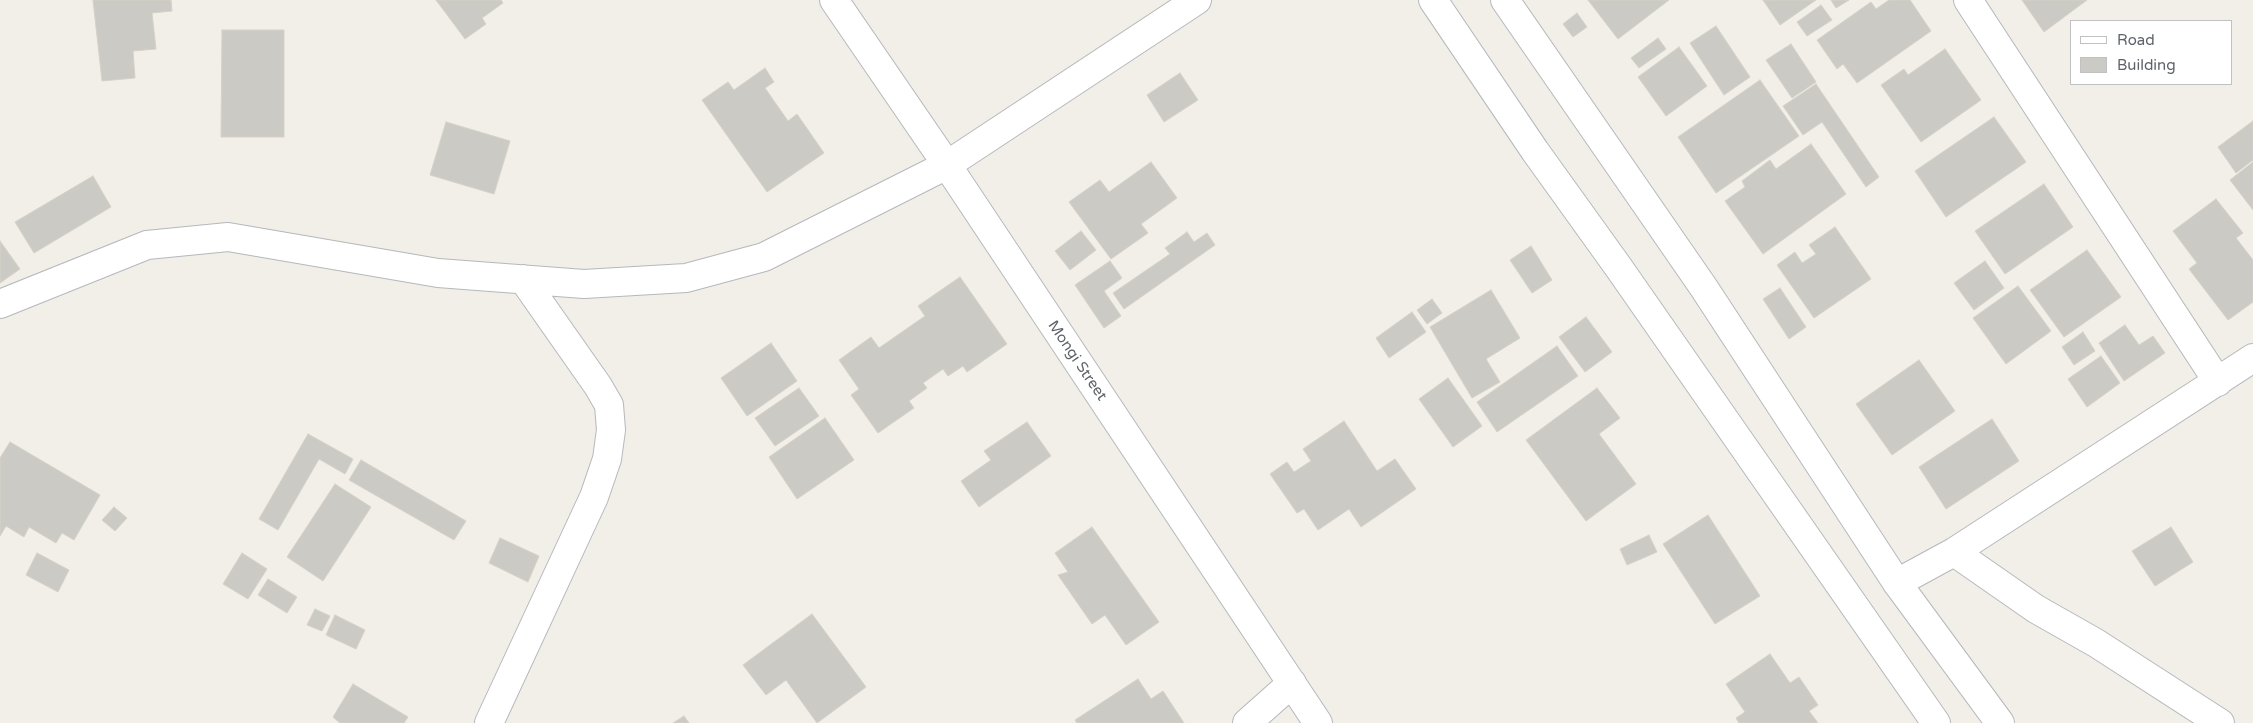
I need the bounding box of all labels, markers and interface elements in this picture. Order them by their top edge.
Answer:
legend [2070,20,2233,85]
text: Road [2117,31,2155,49]
text: Building [2117,56,2176,74]
street label: Mongi Street [1044,318,1110,404]

